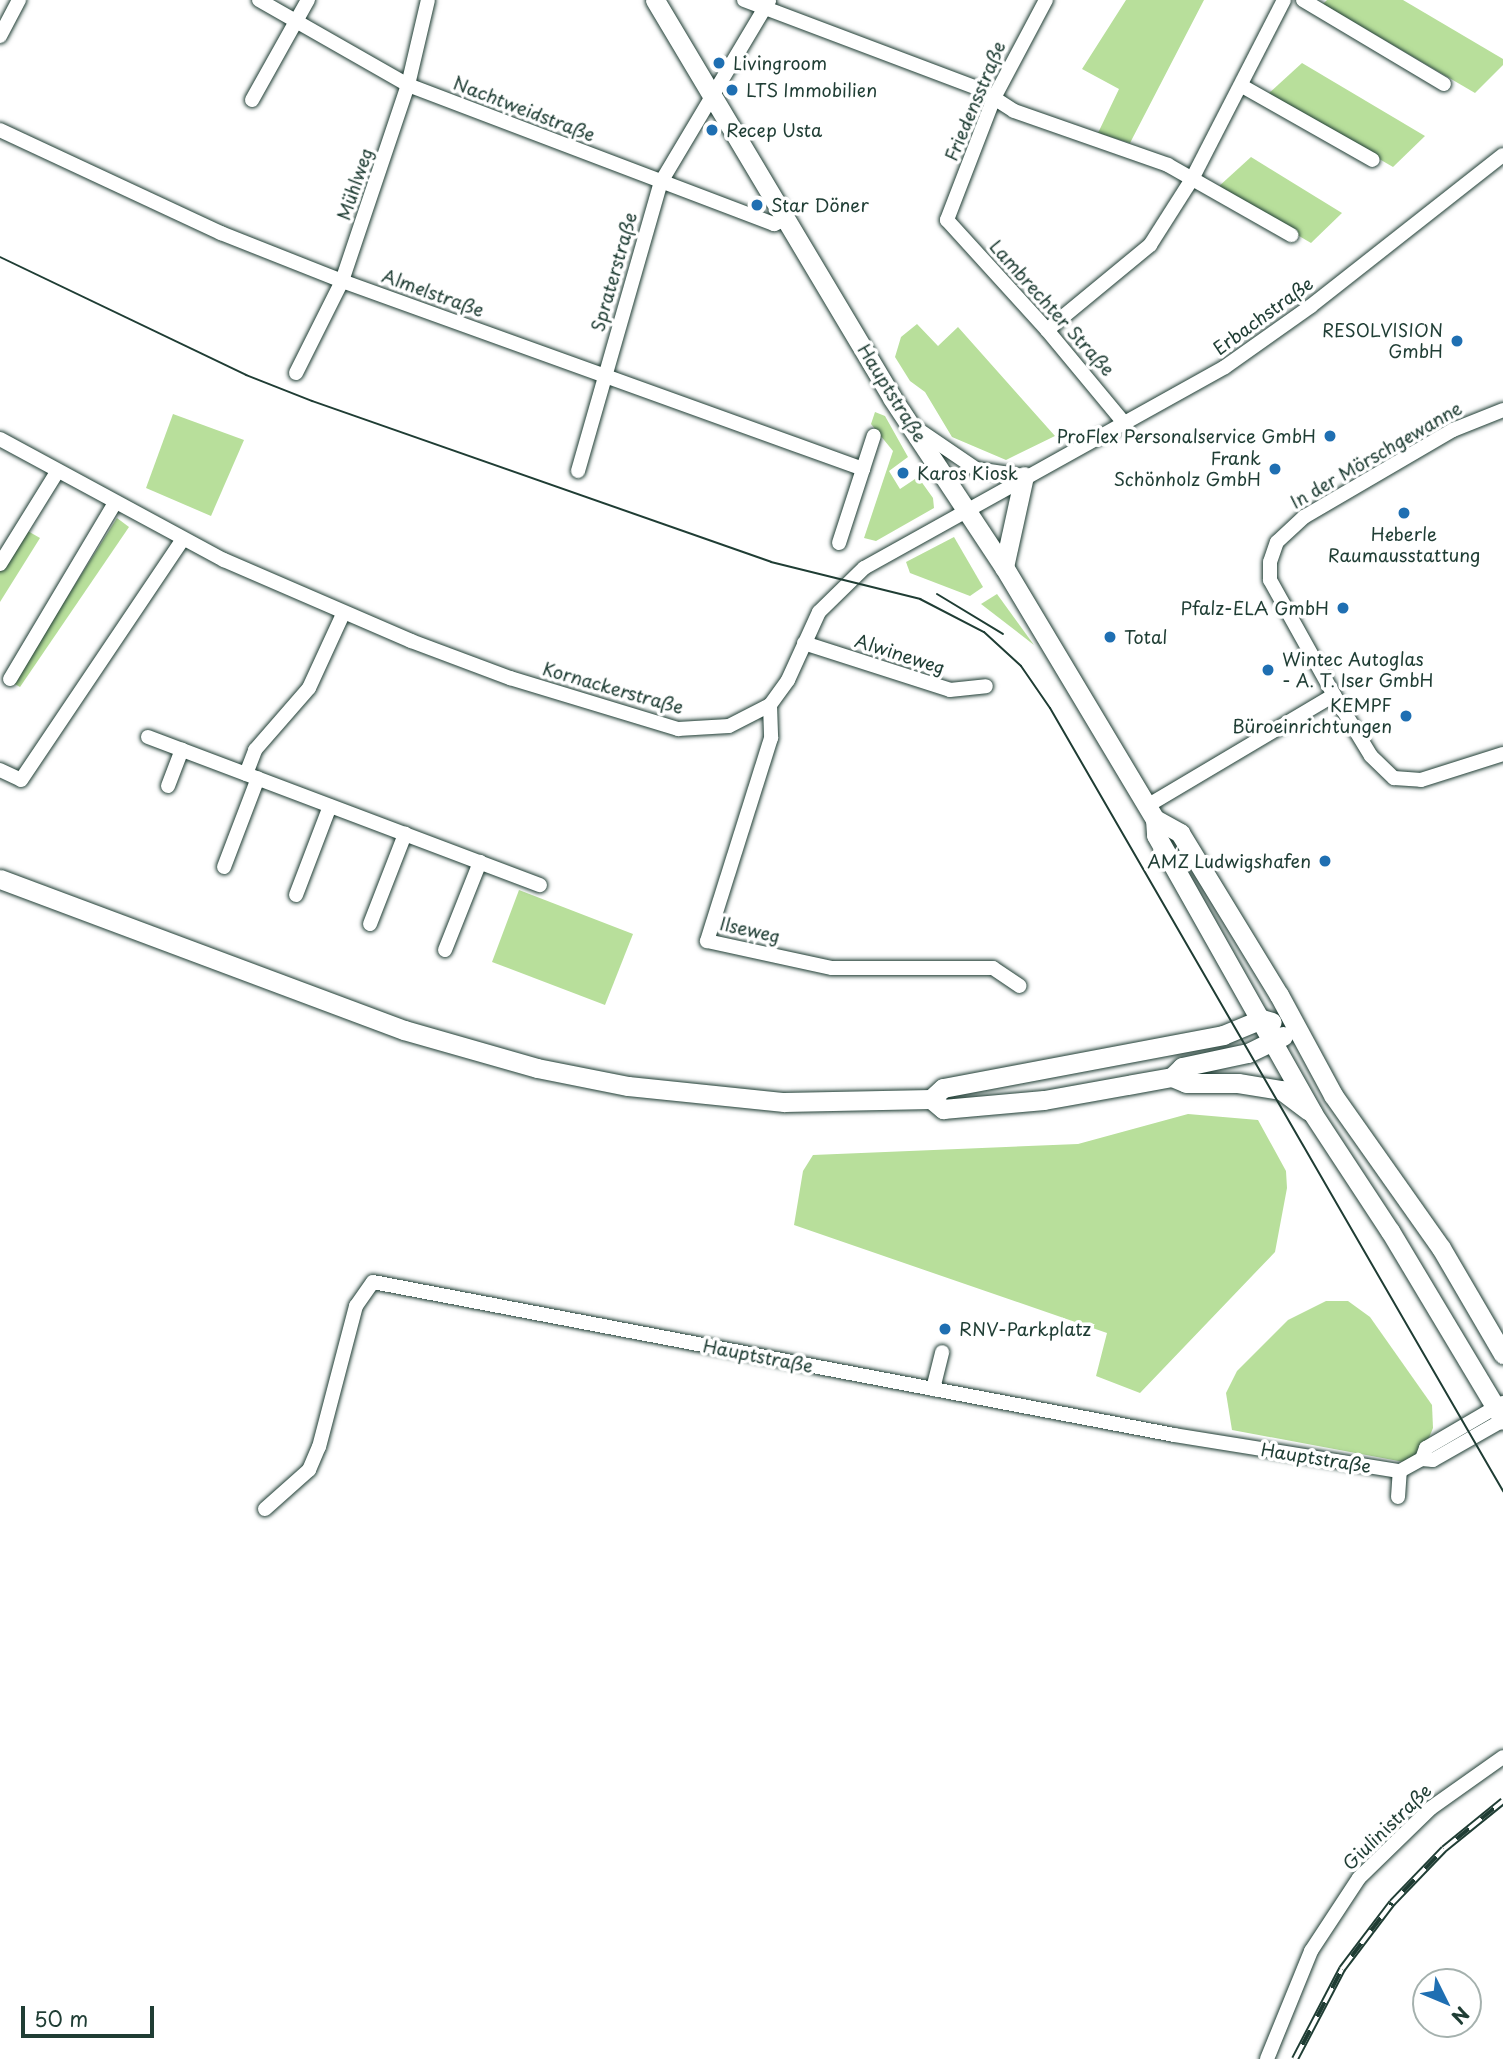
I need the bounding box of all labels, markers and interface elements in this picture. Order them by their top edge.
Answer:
street label: Friedensstraße [940,38,1010,164]
place label: Livingroom [733,52,827,74]
marker: Livingroom [711,55,727,71]
street label: Nachtweidstraße [450,72,598,146]
place label: LTS Immobilien [746,79,877,101]
marker: LTS Immobilien [724,82,740,98]
place label: Recep Usta [726,119,823,141]
marker: Recep Usta [704,122,720,138]
street label: Mühlweg [333,145,377,223]
place label: Star Döner [771,194,869,216]
marker: Star Döner [749,197,765,213]
street label: Spraterstraße [587,210,641,334]
street label: Lambrechter Straße [985,236,1119,380]
street label: Almelstraße [379,265,487,321]
street label: Erbachstraße [1209,273,1317,359]
place label: RESOLVISION GmbH [1322,320,1443,362]
marker: RESOLVISION GmbH [1449,333,1465,349]
street label: Hauptstraße [853,340,931,446]
street label: In der Mörschgewanne [1286,397,1466,513]
place label: ProFlex Personalservice GmbH [1054,425,1316,447]
marker: ProFlex Personalservice GmbH [1322,428,1338,444]
place label: Frank Schönholz GmbH [1114,448,1261,490]
marker: Frank Schönholz GmbH [1267,461,1283,477]
place label: Karos Kiosk [917,462,1019,484]
marker: Karos Kiosk [895,465,911,481]
marker: Heberle Raumausstattung [1396,505,1412,521]
place label: Heberle Raumausstattung [1328,524,1480,566]
place label: Pfalz-ELA GmbH [1181,597,1329,619]
marker: Pfalz-ELA GmbH [1335,600,1351,616]
place label: Total [1124,626,1167,648]
street label: Alwineweg [852,629,948,679]
marker: Total [1102,629,1118,645]
place label: Wintec Autoglas - A. T. Iser GmbH [1282,649,1435,692]
street label: Kornackerstraße [540,658,686,718]
marker: Wintec Autoglas - A. T. Iser GmbH [1260,662,1276,678]
place label: KEMPF Büroeinrichtungen [1232,695,1392,738]
marker: KEMPF Büroeinrichtungen [1398,708,1414,724]
place label: AMZ Ludwigshafen [1144,850,1311,872]
marker: AMZ Ludwigshafen [1317,853,1333,869]
street label: Ilseweg [718,913,782,947]
place label: RNV-Parkplatz [959,1318,1091,1340]
marker: RNV-Parkplatz [937,1321,953,1337]
street label: Hauptstraße [701,1335,815,1377]
street label: Hauptstraße [1259,1439,1373,1477]
street label: Giulinistraße [1338,1779,1436,1875]
north arrow [1412,1968,1482,2038]
scale bar [24,1993,158,2037]
text: N [1446,2001,1476,2031]
text: 50 m [34,2002,88,2034]

